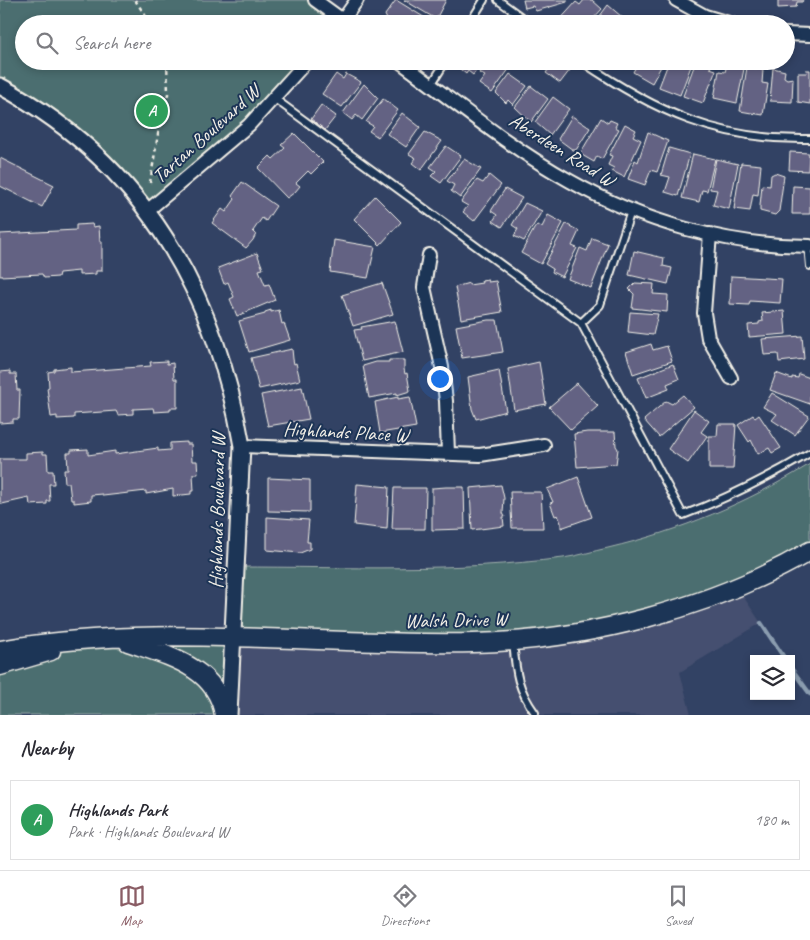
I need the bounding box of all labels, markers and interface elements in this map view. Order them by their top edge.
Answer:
search box [15,15,795,70]
icon: search [33,29,61,57]
text: Search here [73,31,150,55]
street label: Tartan Boulevard W [147,77,268,189]
pin: A [136,92,168,130]
street label: Aberdeen Road W [505,108,622,194]
your location [427,366,453,392]
street label: Highlands Place W [283,416,412,448]
street label: Highlands Boulevard W [203,430,231,589]
street label: Walsh Drive W [405,607,510,633]
map controls [750,655,795,700]
button: layers [750,655,795,700]
text: Nearby [20,735,73,761]
text: Highlands Park [68,798,167,822]
text: A [33,810,41,830]
text: 180 m [755,810,789,830]
text: Park · Highlands Boulevard W [68,822,228,842]
tab: Map [118,882,146,929]
tab: Directions [381,882,429,929]
tab: Saved [664,882,692,929]

